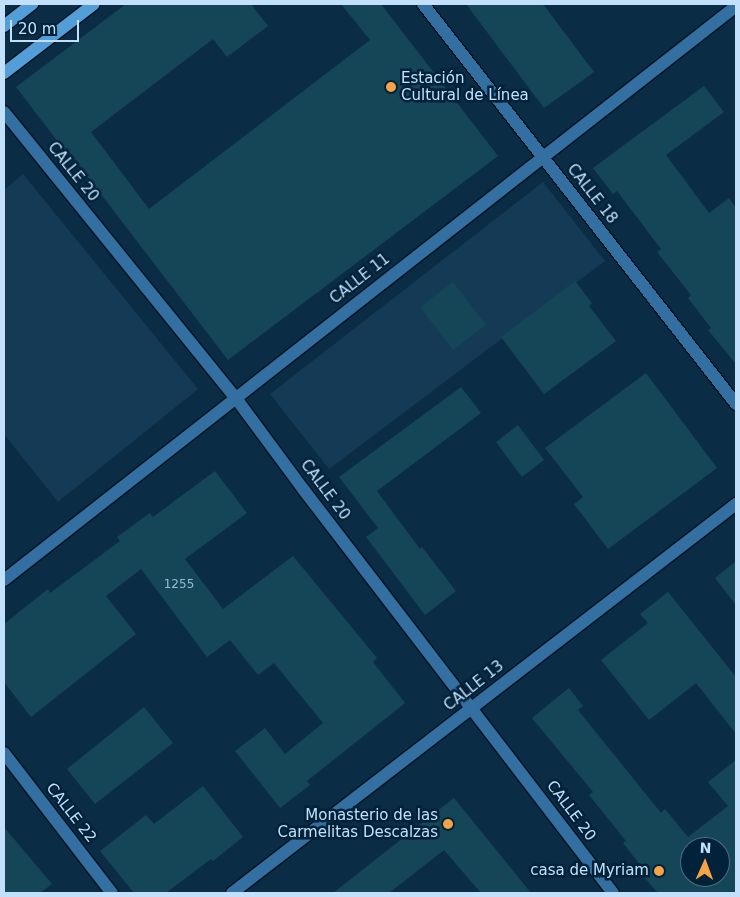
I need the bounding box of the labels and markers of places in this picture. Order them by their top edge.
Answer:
place label: Estación Cultural de Línea [401,69,529,104]
marker: Estación Cultural de Línea [385,81,397,93]
place label: Monasterio de las Carmelitas Descalzas [278,806,438,841]
marker: Monasterio de las Carmelitas Descalzas [442,818,454,830]
place label: casa de Myriam [530,862,649,880]
marker: casa de Myriam [653,865,665,877]

